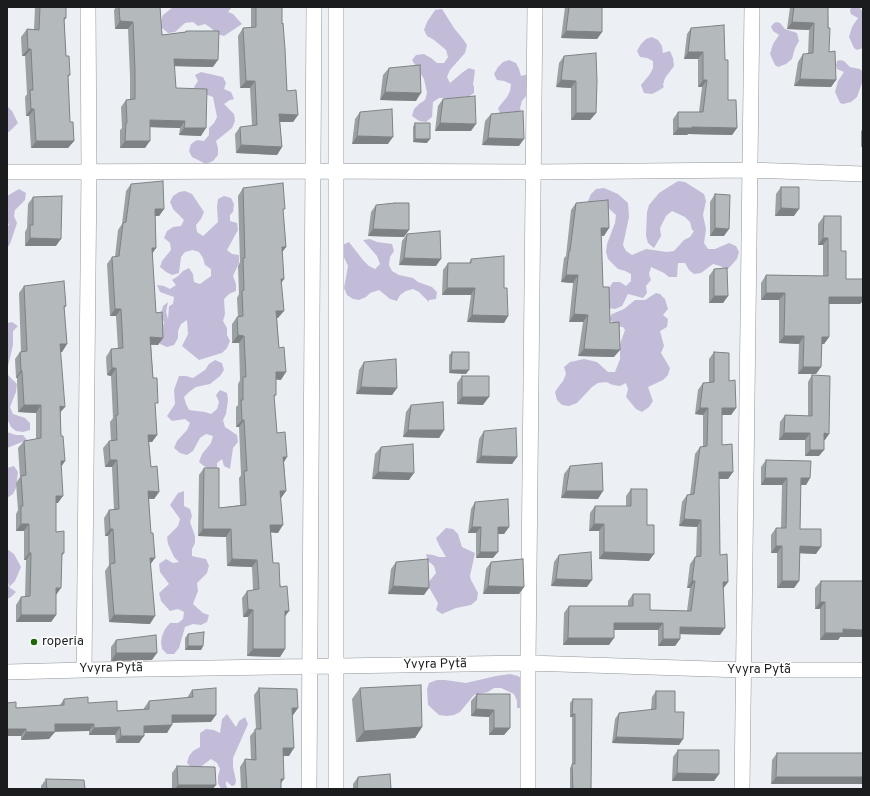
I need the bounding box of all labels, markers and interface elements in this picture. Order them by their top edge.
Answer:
place label: roperia [42,634,84,650]
marker: roperia [29,637,39,647]
street label: Yvyra Pytã [403,657,467,673]
street label: Yvyra Pytã [79,661,143,677]
street label: Yvyra Pytã [727,662,791,678]

